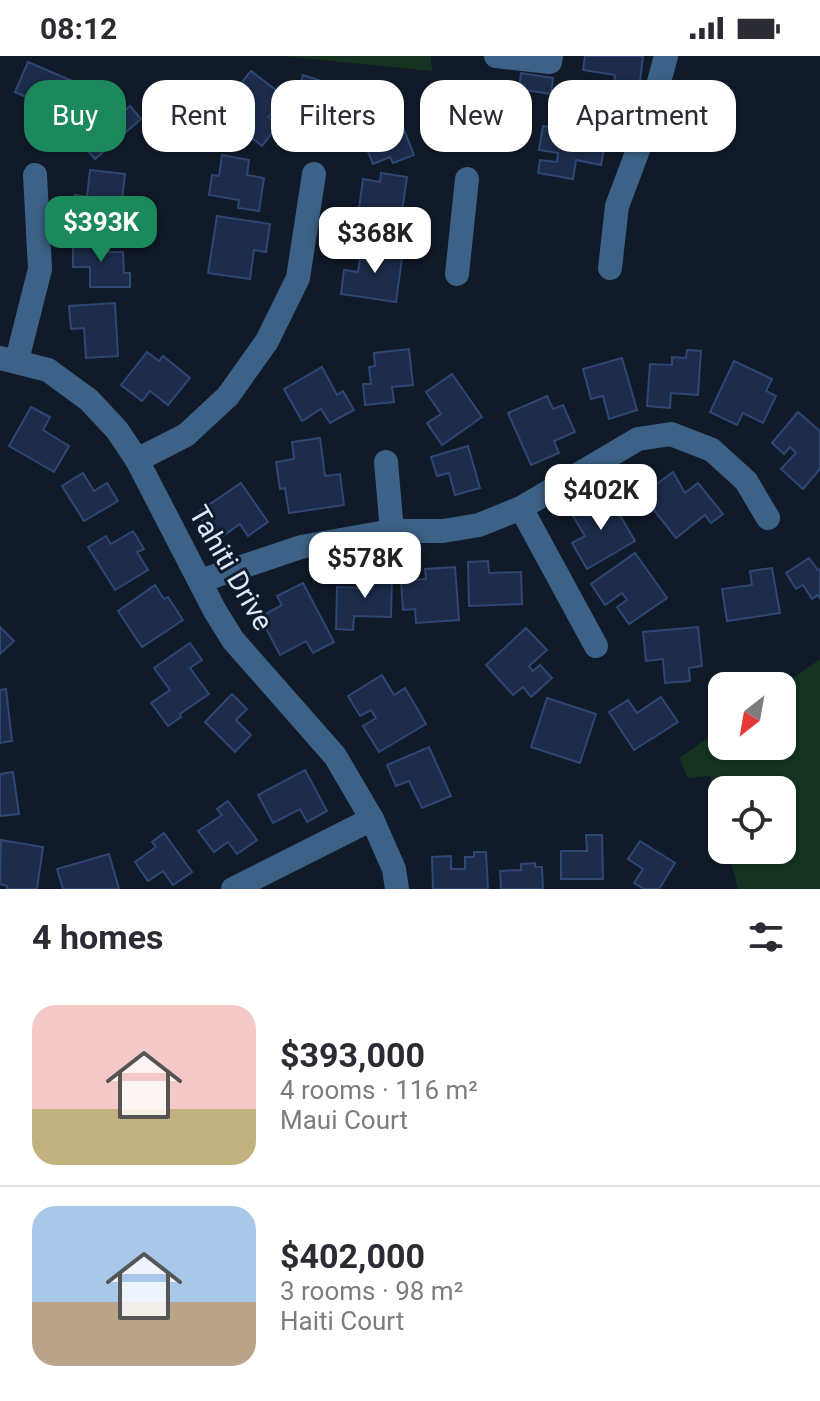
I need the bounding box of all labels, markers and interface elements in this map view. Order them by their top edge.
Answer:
text: 08:12 [40,11,117,46]
chip: Buy [24,80,126,152]
chip: Rent [142,80,255,152]
chip: Filters [271,80,404,152]
chip: New [420,80,532,152]
chip: Apartment [548,80,736,152]
pin: $393K [45,196,157,264]
text: $393K [63,207,139,237]
pin: $368K [319,207,431,275]
text: $368K [337,218,413,248]
pin: $402K [545,464,657,532]
text: $402K [563,475,639,505]
street label: Tahiti Drive [182,500,280,636]
pin: $578K [309,532,421,600]
text: $578K [327,543,403,573]
north arrow [708,672,796,760]
map controls [708,672,796,864]
button: locate [708,776,796,864]
icon: filters [744,915,788,959]
text: 4 homes [32,917,163,957]
text: $393,000 [280,1035,425,1075]
icon: home [96,1037,192,1133]
text: 4 rooms · 116 m² [280,1075,478,1105]
text: Maui Court [280,1105,408,1135]
text: $402,000 [280,1236,425,1276]
icon: home [96,1238,192,1334]
text: 3 rooms · 98 m² [280,1276,463,1306]
text: Haiti Court [280,1306,404,1336]

